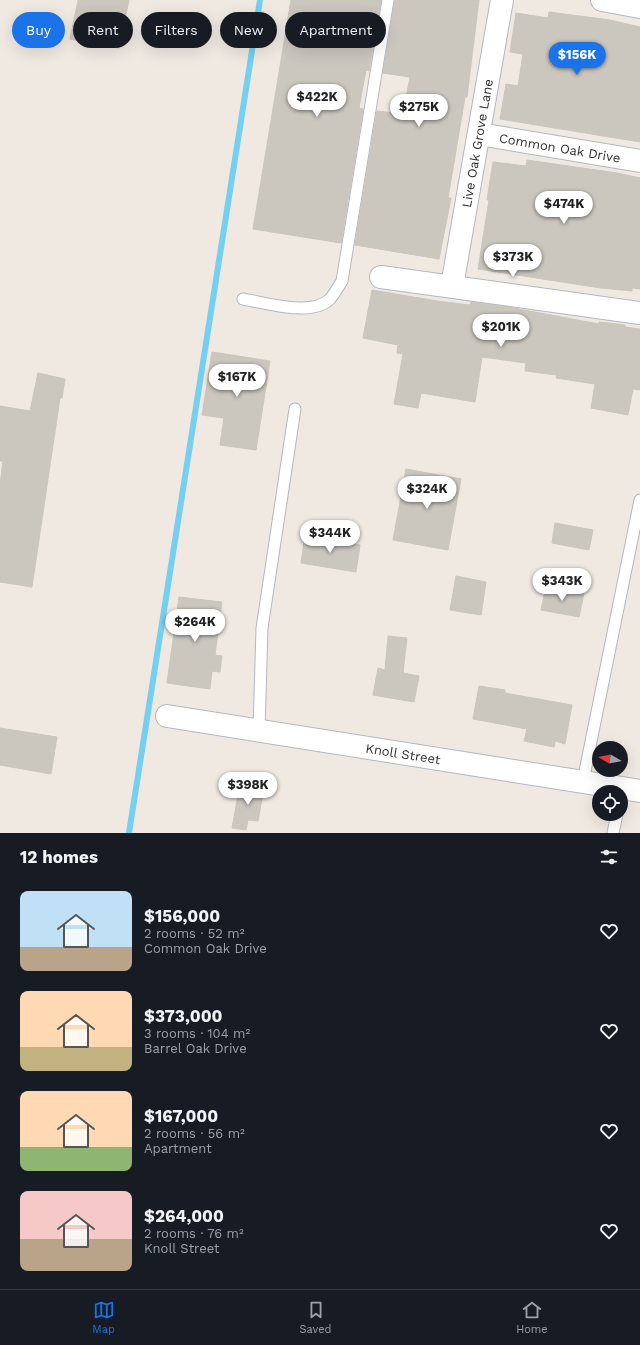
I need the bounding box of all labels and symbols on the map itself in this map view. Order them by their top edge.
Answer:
pin: $156K [549,42,605,76]
street label: Live Oak Grove Lane [458,78,496,209]
pin: $422K [289,84,345,118]
pin: $275K [391,94,447,128]
street label: Common Oak Drive [498,130,622,165]
pin: $474K [536,191,592,225]
pin: $373K [485,244,541,278]
pin: $201K [473,314,529,348]
pin: $167K [209,364,265,398]
pin: $324K [399,476,455,510]
pin: $344K [302,520,358,554]
pin: $343K [534,568,590,602]
pin: $264K [167,609,223,643]
street label: Knoll Street [365,740,442,767]
north arrow [592,741,628,777]
pin: $398K [220,772,276,806]

